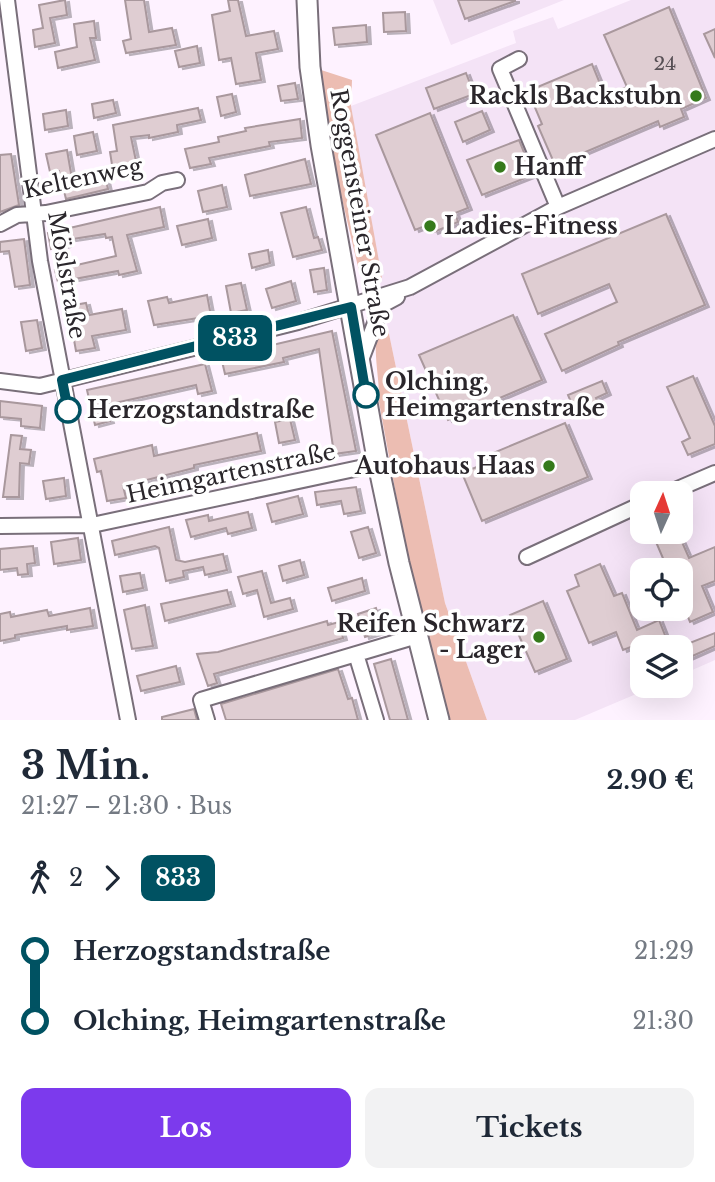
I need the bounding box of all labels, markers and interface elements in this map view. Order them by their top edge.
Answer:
house number: 24 [654,52,676,75]
place label: Rackls Backstubn [469,82,682,110]
street label: Roggensteiner Straße [324,87,396,339]
marker: Rackls Backstubn [688,88,704,104]
street label: Keltenweg [21,152,146,204]
place label: Hanff [514,153,587,181]
marker: Hanff [492,159,508,175]
street label: Möslstraße [42,209,92,341]
place label: Ladies-Fitness [444,212,618,240]
marker: Ladies-Fitness [422,218,438,234]
line badge: 833 [195,315,275,361]
text: 833 [212,323,258,352]
place label: Olching, Heimgartenstraße [385,368,605,422]
marker: Olching, Heimgartenstraße [353,382,379,408]
place label: Herzogstandstraße [87,396,315,424]
marker: Herzogstandstraße [55,397,81,423]
street label: Heimgartenstraße [124,437,338,509]
place label: Autohaus Haas [354,452,535,480]
marker: Autohaus Haas [541,458,557,474]
north arrow [630,481,693,544]
map controls [630,481,693,698]
button: locate [630,558,693,621]
place label: Reifen Schwarz - Lager [336,610,526,664]
marker: Reifen Schwarz - Lager [531,629,547,645]
button: layers [630,635,693,698]
text: 3 Min. [21,742,150,789]
text: 2.90 € [606,764,694,796]
text: 21:27 – 21:30 · Bus [21,792,232,820]
icon: walk [21,859,59,897]
icon: forward [93,859,131,897]
text: 833 [155,863,201,892]
text: 2 [69,864,83,892]
text: Herzogstandstraße [73,935,330,967]
text: 21:29 [634,937,694,965]
text: Olching, Heimgartenstraße [73,1005,446,1037]
text: 21:30 [632,1007,694,1035]
button: Los [21,1088,351,1168]
button: Tickets [365,1088,694,1168]

